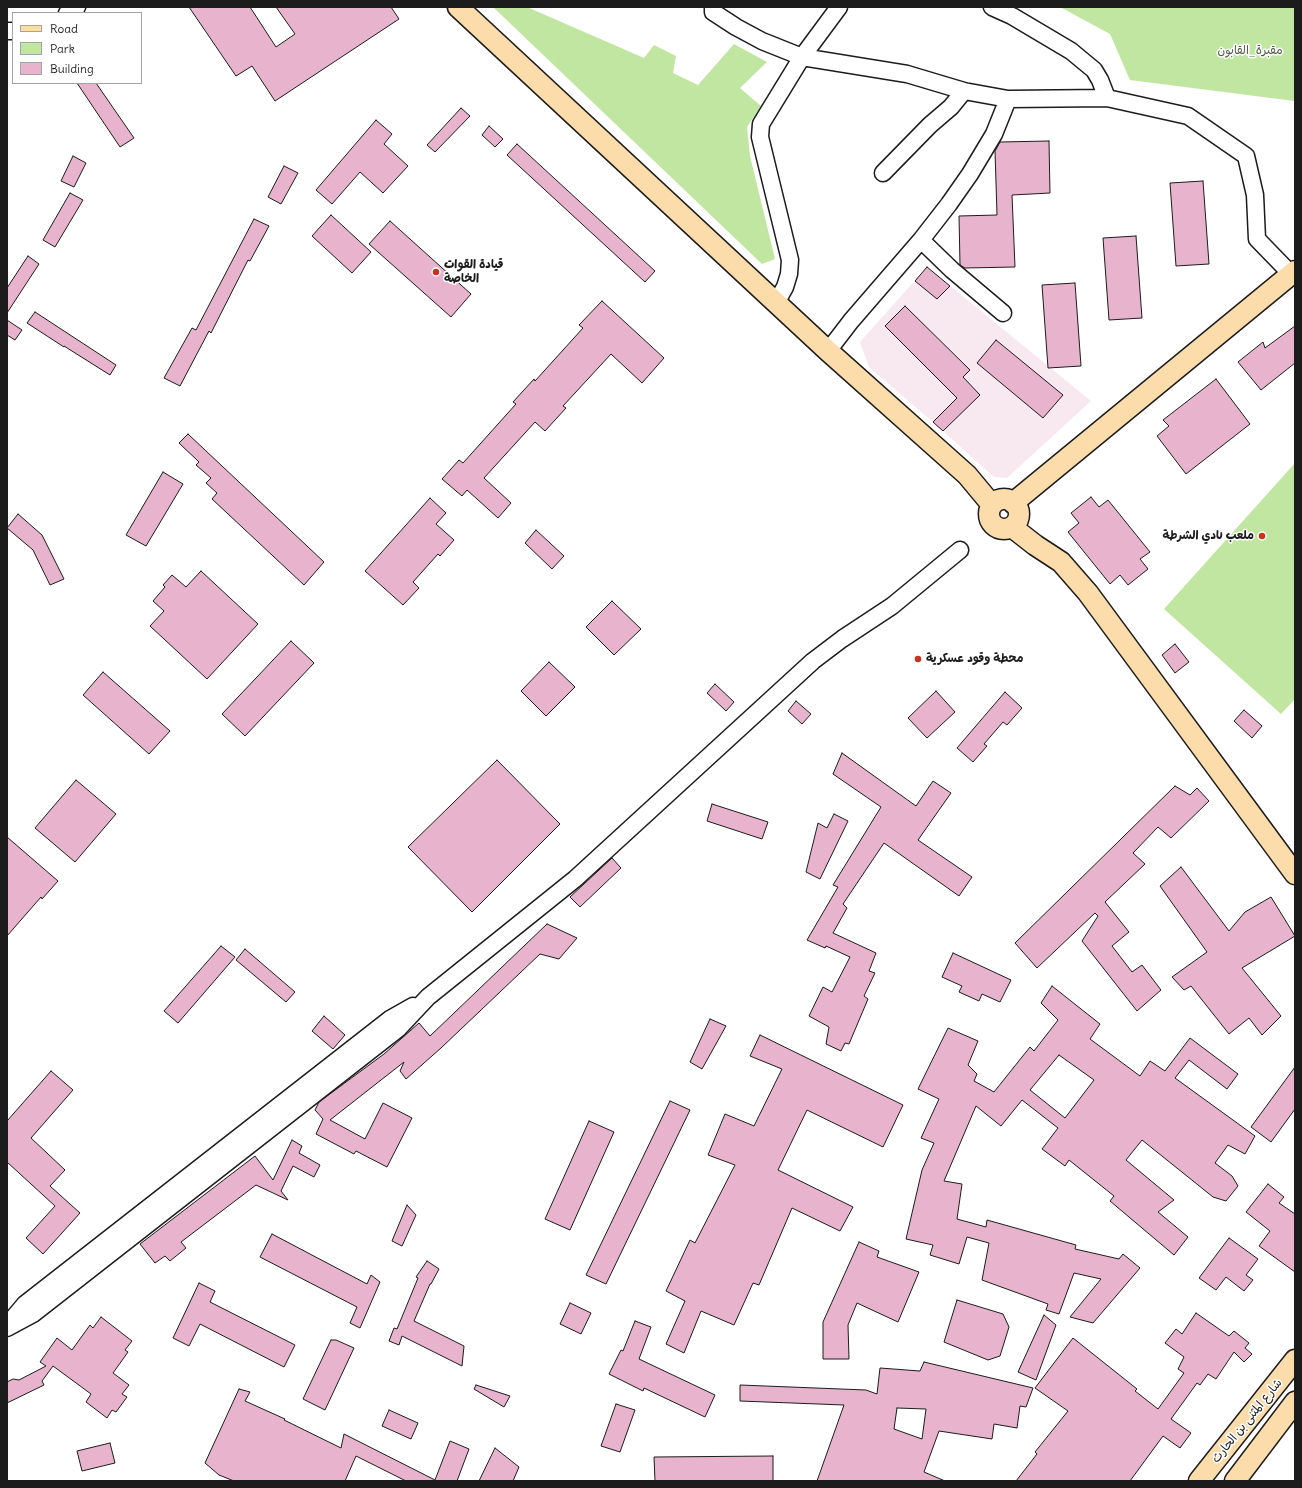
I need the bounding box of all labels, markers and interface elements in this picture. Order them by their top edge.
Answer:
legend [12,12,142,84]
text: Road [50,21,78,36]
text: Park [50,41,75,56]
park label: مقبرة_القابون [1217,44,1283,58]
text: Building [50,61,94,76]
place label: قيادة القوات الخاصة [444,258,503,286]
marker: قيادة القوات الخاصة [431,267,441,277]
place label: ملعب نادي الشرطة [1163,529,1254,543]
marker: ملعب نادي الشرطة [1257,531,1267,541]
place label: محطة وقود عسكرية [926,652,1024,666]
marker: محطة وقود عسكرية [913,654,923,664]
street label: شارع المثنى بن الحارث [1209,1376,1285,1466]

